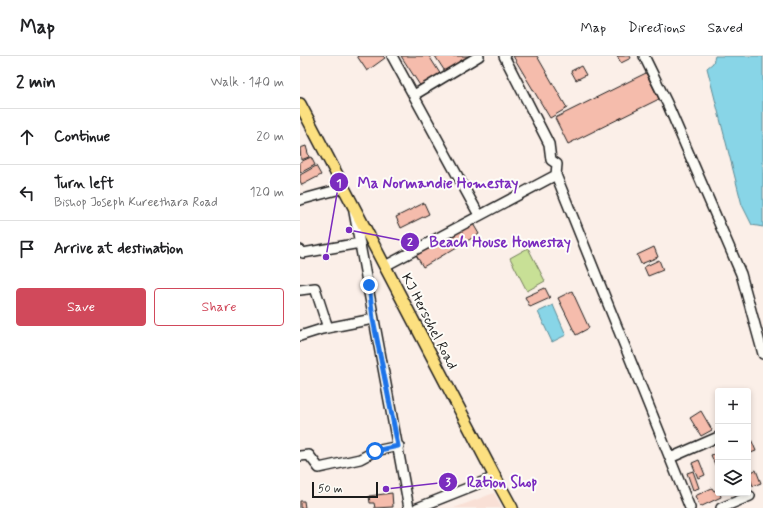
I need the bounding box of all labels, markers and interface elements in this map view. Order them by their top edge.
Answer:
text: Map [20,15,55,40]
text: Map [580,19,606,37]
text: Directions [628,19,686,37]
text: Saved [708,19,743,37]
text: 2 min [16,71,56,93]
text: Walk · 140 m [211,74,284,91]
icon: ahead [16,126,38,148]
text: Continue [54,127,110,147]
text: 20 m [256,128,284,145]
callout: Ma Normandie Homestay [329,169,527,196]
text: Turn left [54,174,114,194]
text: Ma Normandie Homestay [358,174,518,194]
text: 1 [336,176,342,192]
icon: left [16,182,38,204]
text: 120 m [250,184,284,201]
text: Bishop Joseph Kureethara Road [54,194,218,211]
callout: Beach House Homestay [400,228,580,255]
text: Beach House Homestay [429,233,571,253]
text: 2 [407,235,413,251]
icon: arrive [16,238,38,260]
text: Arrive at destination [54,239,183,259]
street label: KJ Herschel Road [397,270,461,373]
route end [360,276,378,294]
button: Save [16,288,146,326]
button: Share [154,288,284,326]
map controls [715,388,751,496]
button: + [715,388,751,424]
button: − [715,424,751,460]
route start [366,442,384,460]
button: layers [715,460,751,496]
callout: Ration Shop [438,469,545,496]
text: Ration Shop [467,473,537,493]
text: 3 [445,475,451,491]
scale bar [312,480,378,499]
text: 50 m [318,482,343,496]

